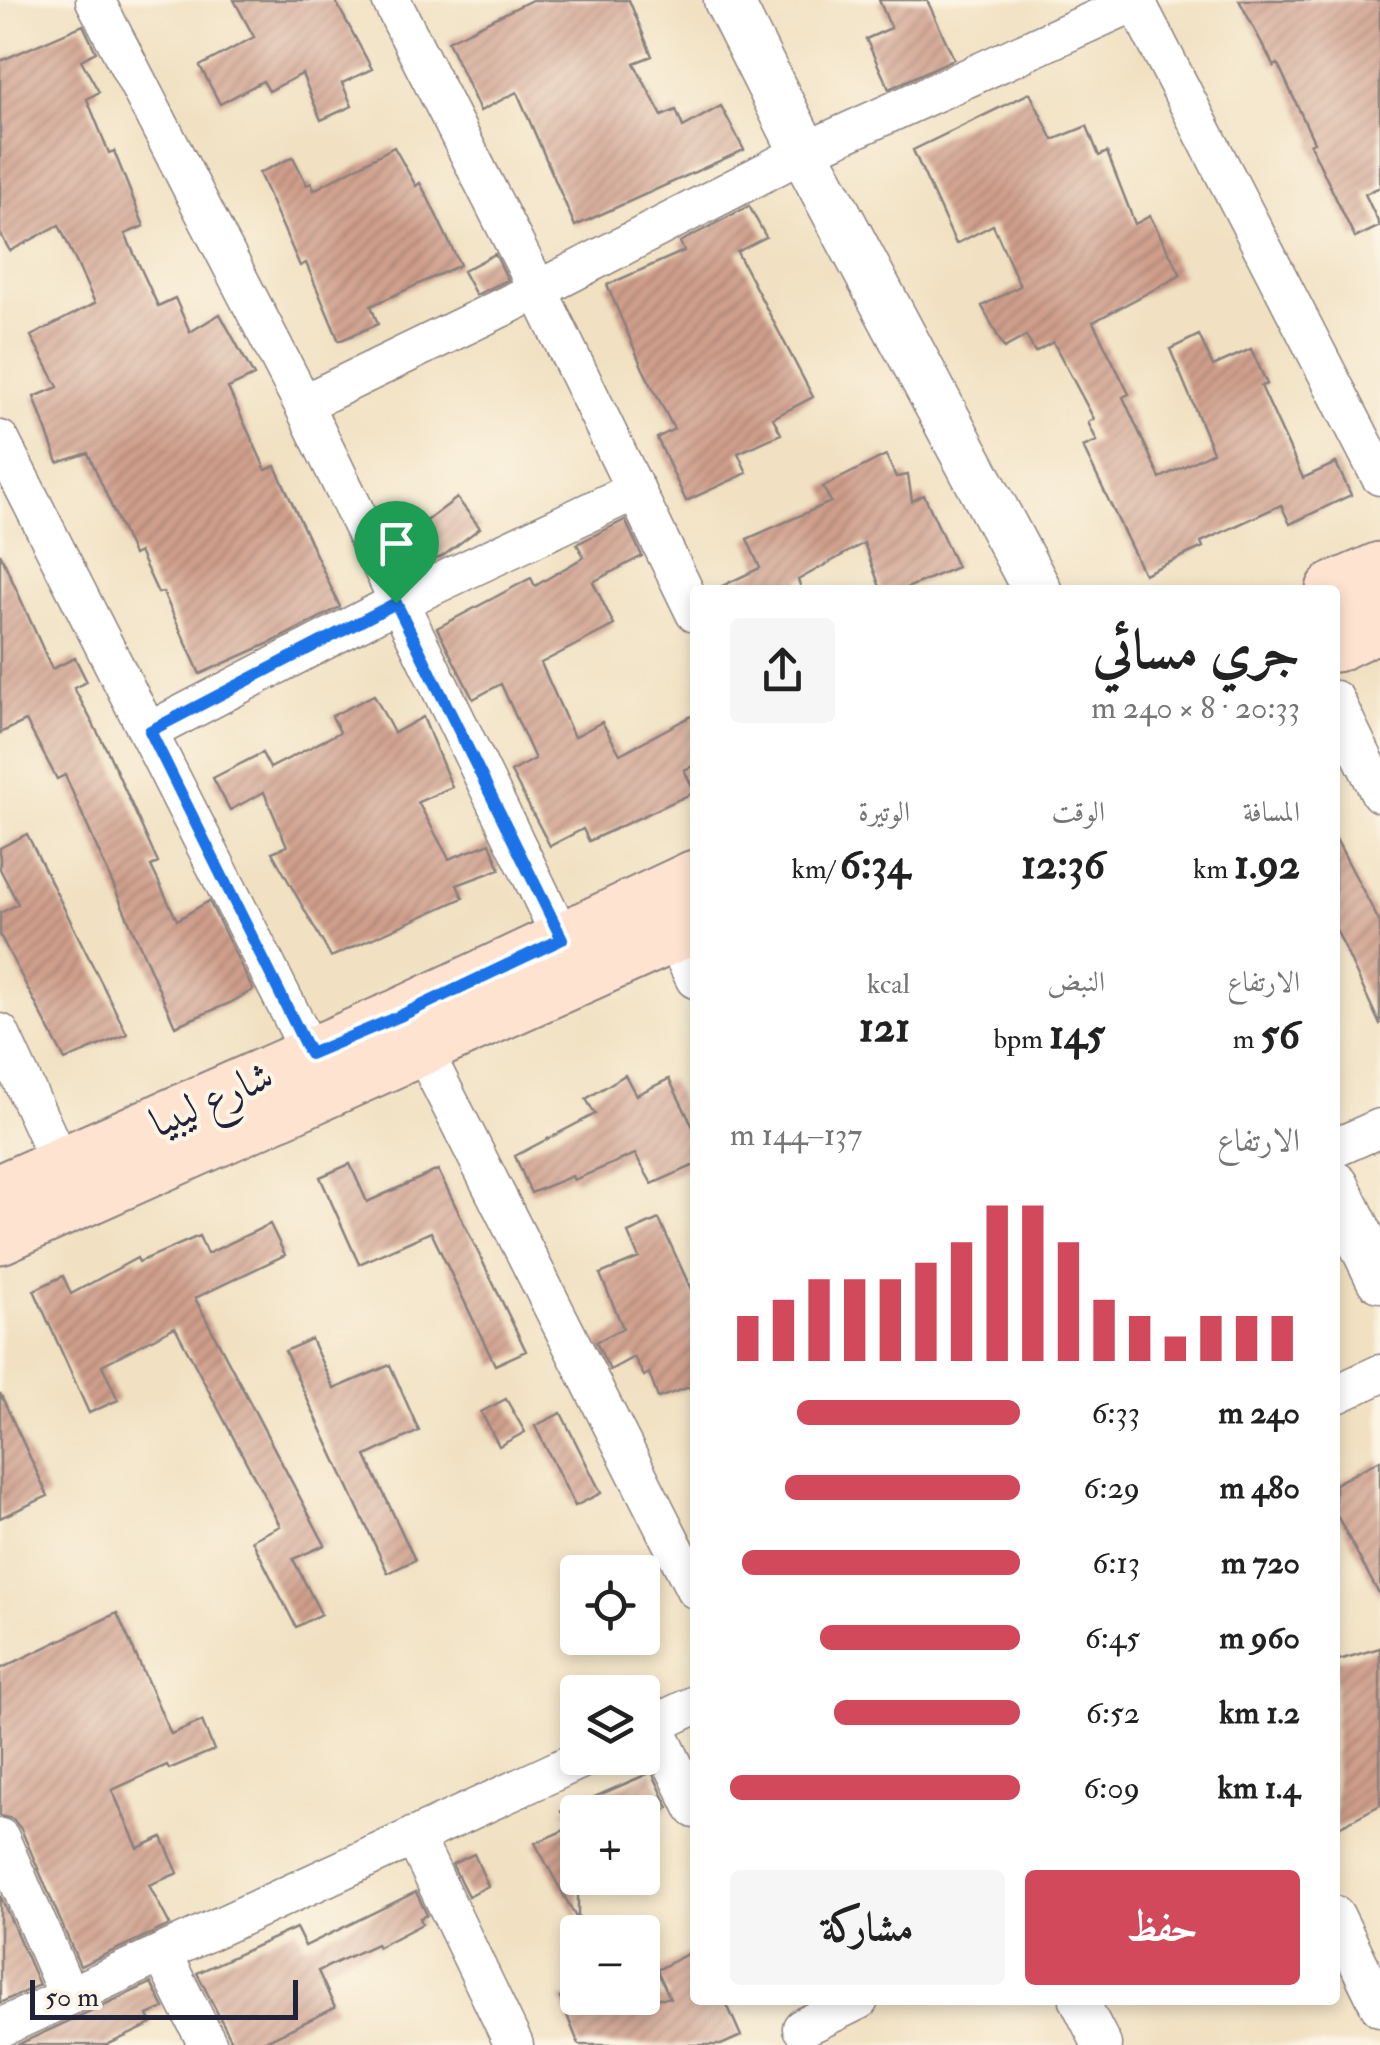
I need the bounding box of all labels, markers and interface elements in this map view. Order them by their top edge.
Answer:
pin [354,501,439,604]
icon: arrive [369,516,424,571]
text: جري مسائي [1093,616,1300,685]
button: share [730,618,835,723]
text: 20:33 · 8 × 240 m [1091,688,1300,728]
text: الوتيرة [858,795,910,830]
text: الوقت [1051,795,1105,830]
text: المسافة [1243,795,1300,830]
text: 6:34 [840,839,910,891]
text: 12:36 [1021,839,1105,891]
text: 1.92 [1234,839,1300,891]
text: /km [792,852,840,887]
text: km [1193,852,1234,887]
text: النبض [1047,965,1105,1000]
text: الارتفاع [1227,965,1300,1000]
text: kcal [867,967,910,1002]
text: 121 [859,1002,910,1054]
text: 145 [1049,1009,1105,1061]
text: 56 [1261,1009,1300,1061]
text: bpm [993,1022,1049,1057]
text: m [1233,1022,1261,1057]
street label: شارع ليبيا [142,1050,285,1157]
text: 137–144 m [730,1115,862,1155]
text: الارتفاع [1217,1121,1300,1161]
text: 6:33 [1091,1393,1140,1433]
text: 240 m [1219,1393,1300,1433]
text: 6:29 [1083,1468,1140,1508]
text: 480 m [1220,1468,1300,1508]
text: 6:13 [1092,1543,1140,1583]
text: 720 m [1221,1543,1300,1583]
map controls [560,1555,660,2015]
button: locate [560,1555,660,1655]
text: 6:45 [1085,1618,1140,1658]
text: 960 m [1220,1618,1300,1658]
button: layers [560,1675,660,1775]
text: 6:52 [1086,1693,1140,1733]
text: 1.2 km [1219,1693,1300,1733]
text: 6:09 [1083,1768,1140,1808]
text: 1.4 km [1218,1768,1300,1808]
button: + [560,1795,660,1895]
button: مشاركة [730,1870,1005,1985]
button: حفظ [1025,1870,1300,1985]
button: − [560,1915,660,2015]
scale bar [30,1975,298,2020]
text: 50 m [45,1980,99,2015]

